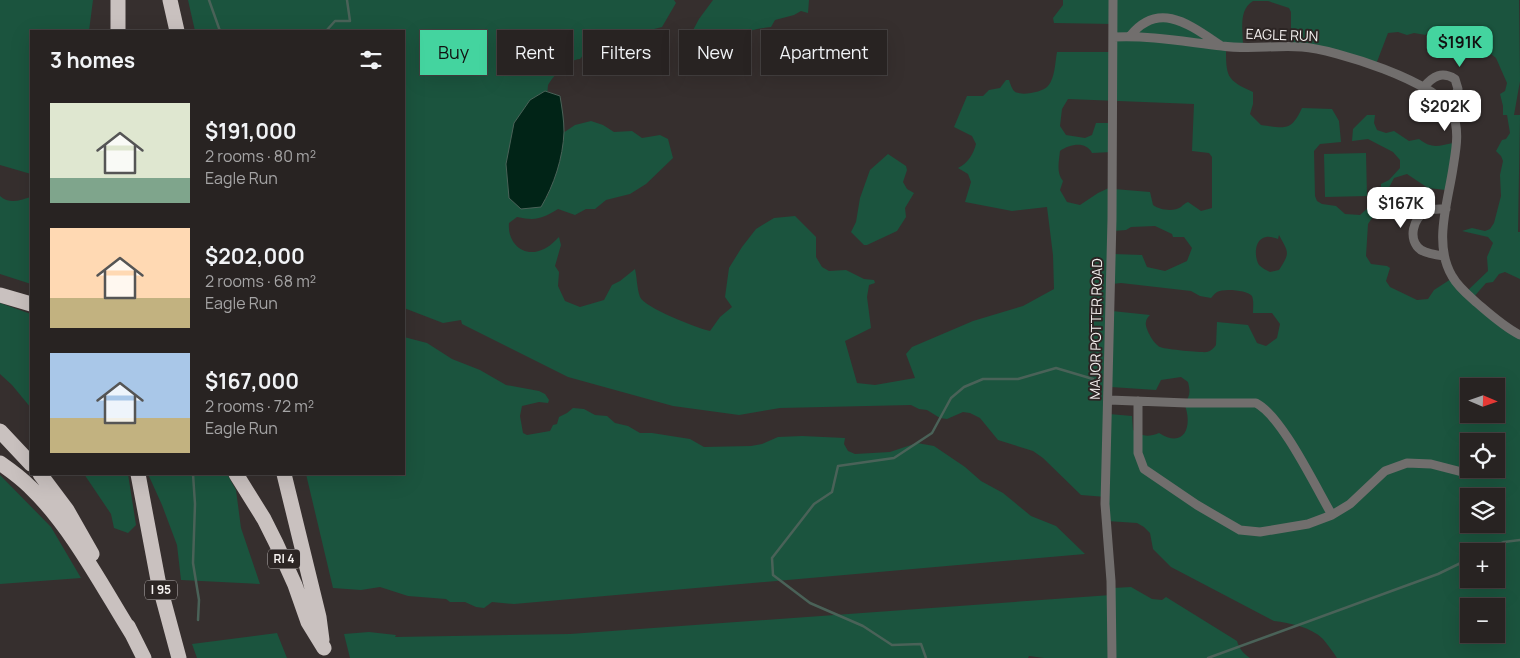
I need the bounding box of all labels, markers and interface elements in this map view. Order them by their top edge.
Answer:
street label: EAGLE RUN [1245,24,1319,45]
pin: $191K [1425,26,1495,68]
chip: Buy [420,30,487,75]
chip: Rent [497,30,573,75]
chip: Filters [583,30,669,75]
chip: New [679,30,751,75]
chip: Apartment [761,30,887,75]
text: $191K [1438,31,1482,53]
text: 3 homes [50,46,135,74]
icon: filters [357,46,385,74]
pin: $202K [1410,90,1480,132]
text: $202K [1420,95,1470,117]
text: $191,000 [205,117,297,145]
icon: home [90,123,150,183]
text: 2 rooms · 80 m² [205,145,316,167]
text: Eagle Run [205,167,278,189]
pin: $167K [1366,186,1436,229]
text: $167K [1378,192,1424,214]
text: $202,000 [205,242,305,270]
icon: home [90,248,150,308]
street label: MAJOR POTTER ROAD [1085,258,1106,400]
text: 2 rooms · 68 m² [205,270,316,292]
text: Eagle Run [205,292,278,314]
text: $167,000 [205,367,299,395]
icon: home [90,373,150,433]
north arrow [1460,378,1505,422]
map controls [1460,378,1505,643]
text: 2 rooms · 72 m² [205,395,314,417]
text: Eagle Run [205,417,278,439]
button: locate [1460,433,1505,478]
button: layers [1460,488,1505,533]
button: + [1460,543,1505,588]
road number: RI 4 [268,550,300,568]
road number: I 95 [145,580,177,600]
button: − [1460,598,1505,643]

